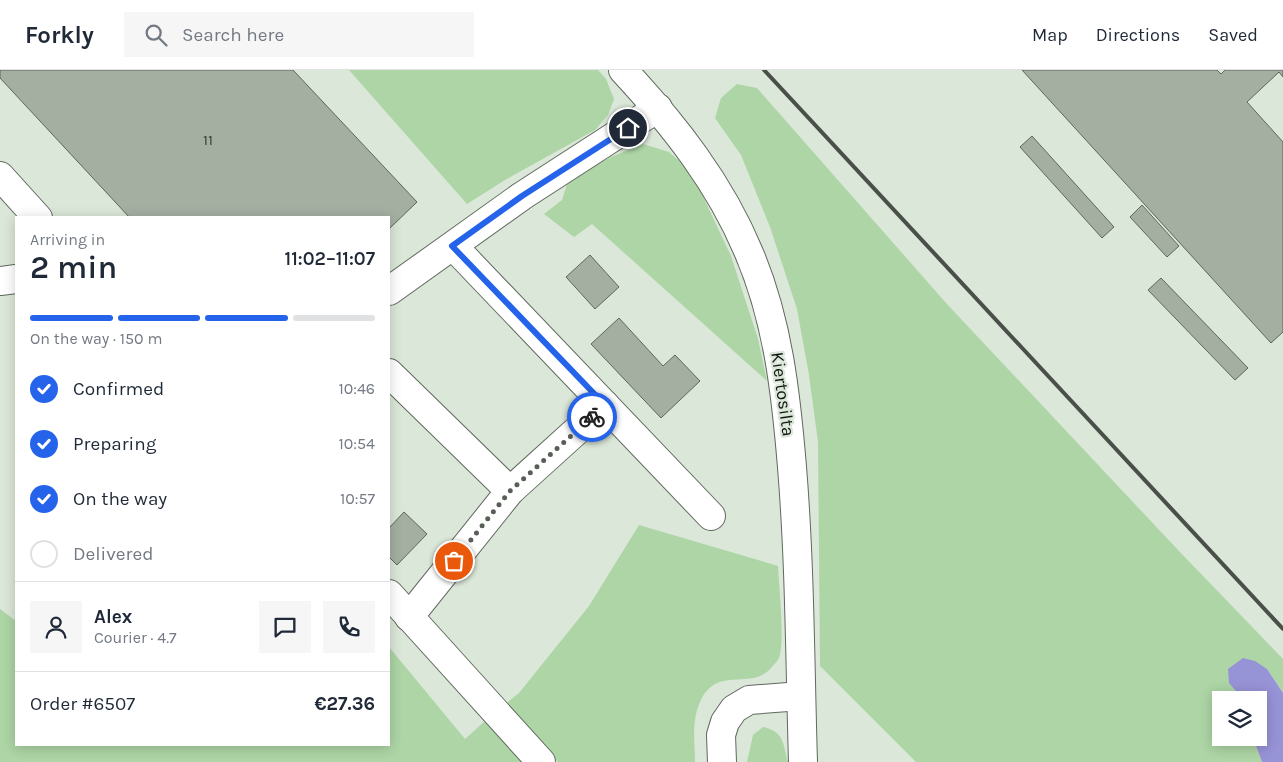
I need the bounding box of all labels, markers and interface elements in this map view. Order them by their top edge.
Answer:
search box [124,12,474,57]
text: Forkly [25,21,94,49]
icon: search [142,21,170,49]
text: Search here [182,24,284,46]
text: Map [1032,24,1068,46]
text: Directions [1096,24,1180,46]
text: Saved [1208,24,1258,46]
pin [607,107,649,149]
icon: home [614,114,642,142]
house number: 11 [203,131,213,149]
text: Arriving in [30,230,105,249]
text: 11:02–11:07 [285,248,375,270]
text: 2 min [30,249,117,286]
text: On the way · 150 m [30,329,162,348]
street label: Kiertosilta [766,350,800,438]
icon: check [30,375,58,403]
text: Confirmed [73,378,164,400]
text: 10:46 [338,379,375,398]
courier [567,392,617,442]
icon: bike [578,403,606,431]
icon: check [30,430,58,458]
text: Preparing [73,433,156,455]
text: 10:54 [339,434,375,453]
icon: check [30,485,58,513]
text: On the way [73,488,167,510]
text: 10:57 [340,489,375,508]
pin [433,540,475,582]
text: Delivered [73,543,153,565]
icon: bag [440,547,468,575]
button: person [30,601,82,653]
button: chat [259,601,311,653]
button: phone [323,601,375,653]
text: Alex [94,606,132,628]
text: Courier · 4.7 [94,628,177,647]
map controls [1212,691,1267,746]
button: layers [1212,691,1267,746]
text: Order #6507 [30,693,135,715]
text: €27.36 [315,693,375,715]

